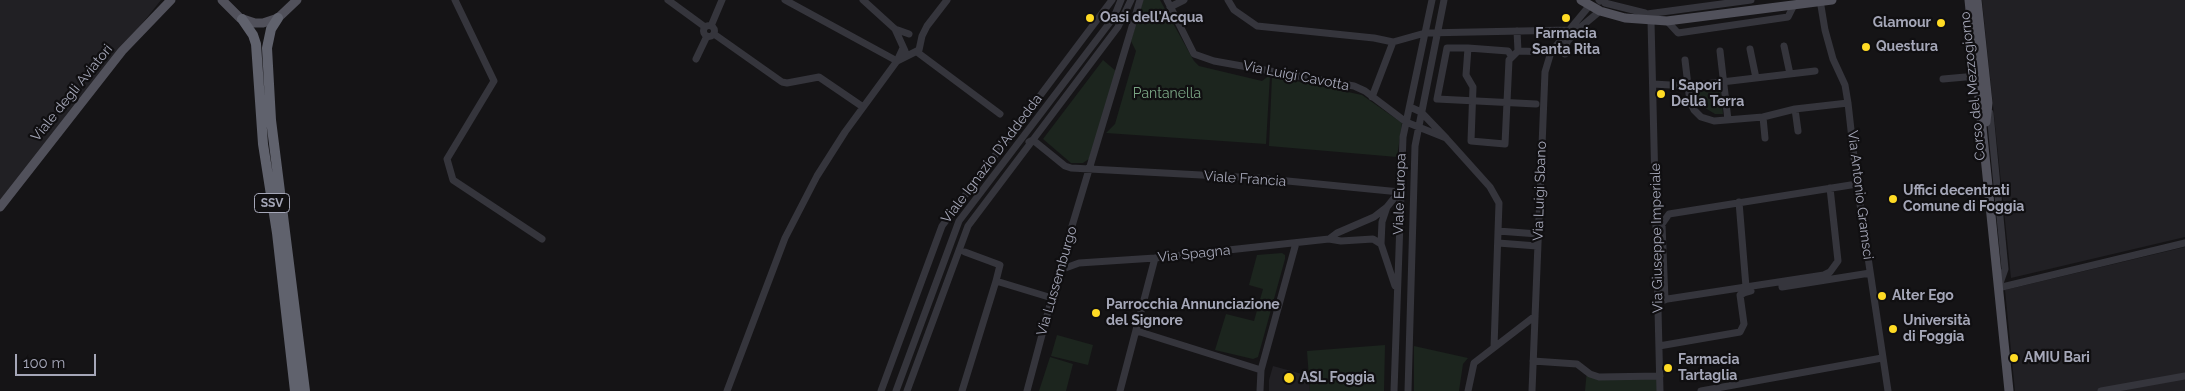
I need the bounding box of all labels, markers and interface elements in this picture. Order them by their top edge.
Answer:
place label: Oasi dell'Acqua [1100,10,1203,26]
street label: Corso del Mezzogiorno [1957,11,1989,161]
marker: Oasi dell'Acqua [1084,12,1096,24]
marker: Farmacia Santa Rita [1560,12,1572,24]
place label: Glamour [1873,15,1931,31]
marker: Glamour [1935,17,1947,29]
place label: Farmacia Santa Rita [1532,26,1600,58]
place label: Questura [1876,39,1938,55]
street label: Viale degli Aviatori [28,41,116,145]
marker: Questura [1860,41,1872,53]
street label: Via Luigi Cavotta [1241,57,1351,95]
place label: I Sapori Della Terra [1671,78,1744,110]
park label: Pantanella [1133,86,1201,102]
marker: I Sapori Della Terra [1655,88,1667,100]
street label: Viale Ignazio D'Addedda [938,91,1046,227]
street label: Via Antonio Gramsci [1844,129,1876,261]
street label: Via Luigi Sbano [1530,141,1550,241]
street label: Viale Europa [1390,153,1410,235]
street label: Via Giuseppe Imperiale [1647,163,1667,313]
street label: Viale Francia [1203,168,1287,190]
place label: Uffici decentrati Comune di Foggia [1903,183,2024,216]
marker: Uffici decentrati Comune di Foggia [1887,193,1899,205]
road number: SSV [254,194,290,212]
street label: Via Lussemburgo [1033,224,1081,338]
street label: Via Spagna [1157,242,1231,266]
place label: Alter Ego [1892,288,1954,304]
marker: Alter Ego [1876,290,1888,302]
place label: Parrocchia Annunciazione del Signore [1106,297,1280,330]
marker: Parrocchia Annunciazione del Signore [1090,307,1102,319]
place label: Università di Foggia [1903,313,1971,346]
marker: Università di Foggia [1887,323,1899,335]
scale bar [18,344,99,376]
place label: AMIU Bari [2024,350,2090,366]
place label: Farmacia Tartaglia [1678,352,1739,384]
marker: AMIU Bari [2008,352,2020,364]
text: 100 m [23,354,65,372]
marker: Farmacia Tartaglia [1662,362,1674,374]
place label: ASL Foggia [1300,370,1375,386]
marker: ASL Foggia [1282,371,1296,385]

